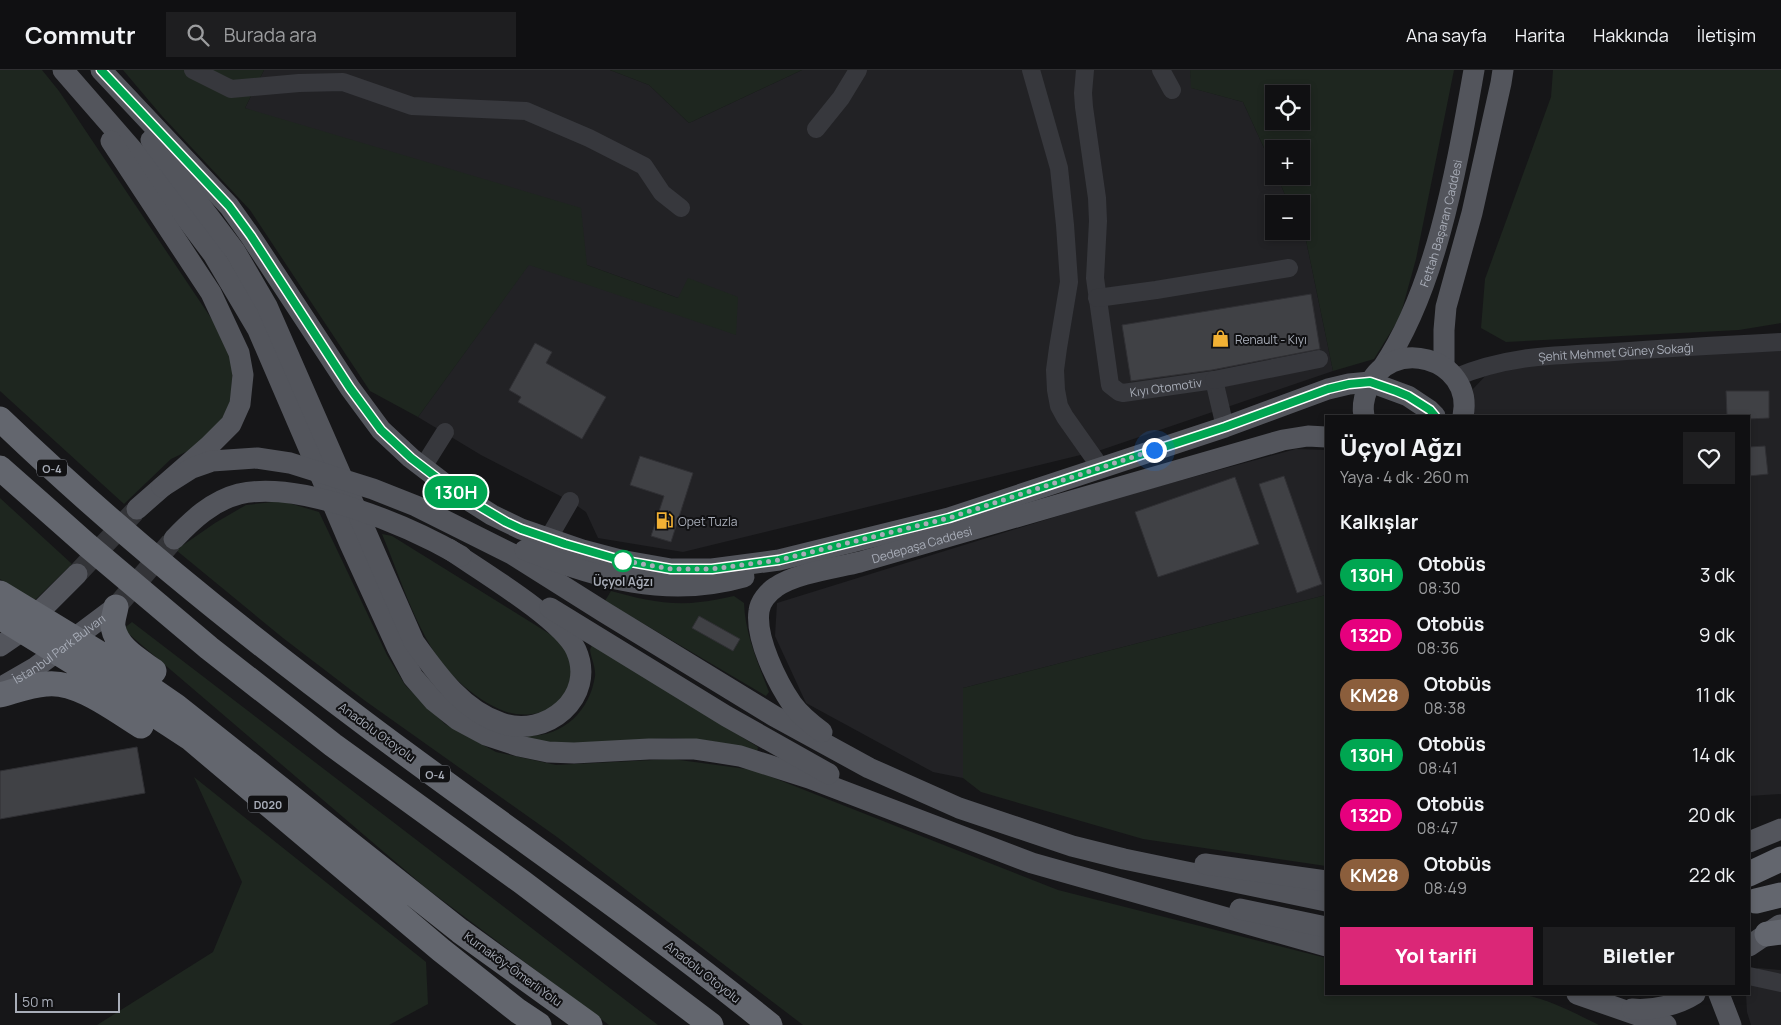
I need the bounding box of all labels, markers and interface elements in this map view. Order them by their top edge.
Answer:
search box [166,12,516,57]
text: Commutr [25,18,136,51]
icon: search [184,21,212,49]
text: Burada ara [224,22,317,48]
text: Ana sayfa [1406,23,1487,47]
text: Harita [1515,23,1565,47]
text: Hakkında [1593,23,1669,47]
text: İletişim [1697,23,1756,47]
map controls [1265,85,1310,240]
button: locate [1265,85,1310,130]
button: + [1265,140,1310,185]
street label: Fettah Başaran Caddesi [1415,158,1466,289]
button: − [1265,195,1310,240]
shop icon: Renault - Kıyı [1211,329,1231,349]
place label: Renault - Kıyı [1235,331,1307,348]
street label: Şehit Mehmet Güney Sokağı [1537,338,1694,365]
street label: Kıyı Otomotiv [1129,373,1203,400]
text: Üçyol Ağzı [1340,430,1462,463]
button: heart [1683,432,1735,484]
your location [1142,438,1167,463]
road number: O-4 [37,459,67,476]
text: Yaya · 4 dk · 260 m [1340,466,1469,488]
line badge: 130H [421,476,491,508]
text: 130H [434,480,478,504]
text: Kalkışlar [1340,509,1418,535]
fuel station icon: Opet Tuzla [654,511,674,531]
place label: Opet Tuzla [678,513,738,530]
street label: Dedepaşa Caddesi [869,522,974,567]
marker: Üçyol Ağzı [612,550,634,572]
text: Otobüs [1418,551,1486,577]
text: 3 dk [1700,562,1735,588]
text: 130H [1350,563,1393,587]
place label: Üçyol Ağzı [593,573,653,590]
text: 08:30 [1418,577,1461,599]
street label: İstanbul Park Bulvarı [9,609,109,687]
text: Otobüs [1417,611,1484,637]
text: 9 dk [1699,622,1735,648]
text: 132D [1350,623,1392,647]
text: 08:36 [1417,637,1459,659]
text: Otobüs [1424,671,1491,697]
text: 11 dk [1696,682,1735,708]
text: KM28 [1350,683,1399,707]
text: 08:38 [1424,697,1466,719]
street label: Anadolu Otoyolu [335,698,419,766]
text: Otobüs [1418,731,1486,757]
text: 14 dk [1692,742,1735,768]
text: 130H [1350,743,1393,767]
text: 08:41 [1418,757,1458,779]
road number: O-4 [420,766,450,782]
text: Otobüs [1417,791,1484,817]
road number: D020 [248,796,288,812]
text: 20 dk [1688,802,1735,828]
text: 132D [1350,803,1392,827]
text: 08:47 [1417,817,1458,839]
text: Otobüs [1424,851,1491,877]
text: 22 dk [1689,862,1735,888]
text: KM28 [1350,863,1399,887]
text: 08:49 [1424,877,1467,899]
button: Yol tarifi [1340,927,1533,985]
button: Biletler [1543,927,1735,985]
street label: Kurnaköy-Ömerli Yolu [461,928,565,1010]
street label: Anadolu Otoyolu [662,937,744,1007]
scale bar [15,990,120,1013]
text: 50 m [22,992,53,1011]

